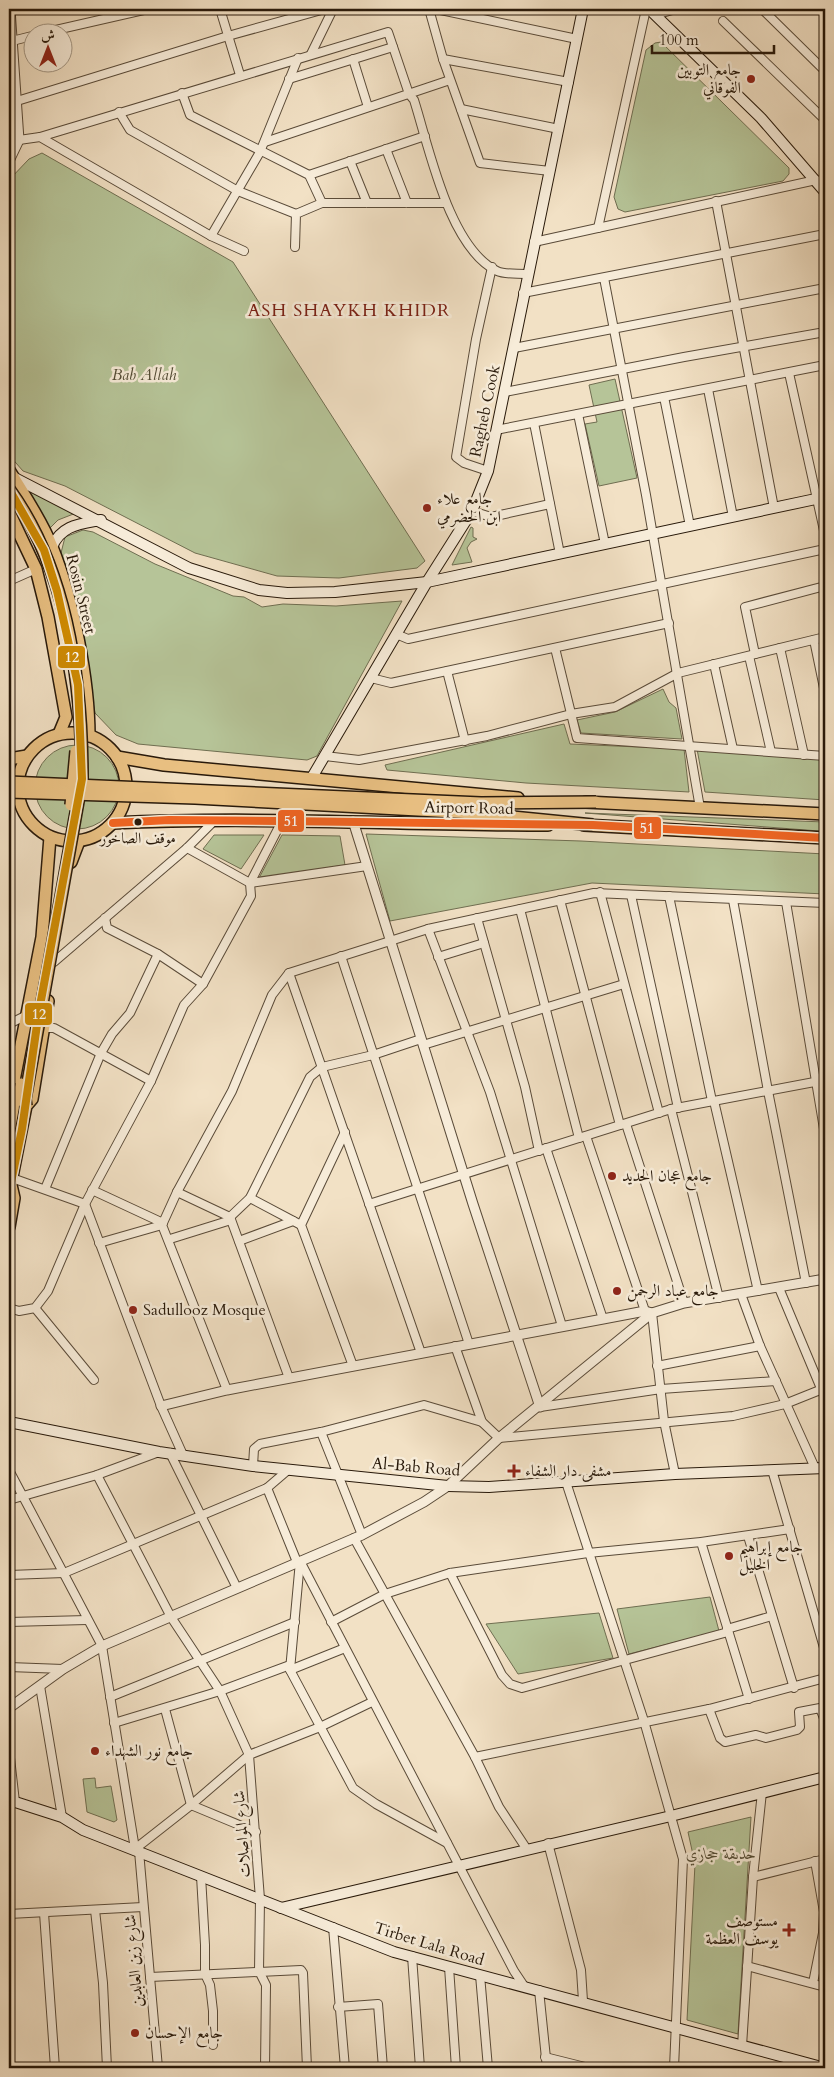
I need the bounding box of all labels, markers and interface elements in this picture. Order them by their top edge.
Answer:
north arrow [22,22,72,72]
scale bar [652,22,774,54]
text: ش [41,26,55,45]
text: 100 m [659,30,699,50]
place label: جامع التوبين الفوقاني [677,59,741,100]
marker: جامع التوبين الفوقاني [745,73,757,85]
district label: ASH SHAYKH KHIDR [248,298,450,323]
street label: Ragheb Cook [464,362,506,459]
park label: Bab Allah [112,364,177,386]
place label: جامع علاء ابن الحضرمي [437,488,501,529]
marker: جامع علاء ابن الحضرمي [421,502,433,514]
street label: Rosin Street [60,552,102,636]
line badge: 12 [57,645,86,669]
text: 12 [65,648,79,667]
street label: Airport Road [424,796,514,820]
line badge: 51 [277,809,305,833]
text: 51 [284,812,298,831]
line badge: 51 [633,816,662,840]
marker: موقف الصاخور [133,817,143,827]
text: 51 [640,819,654,838]
place label: موقف الصاخور [98,828,176,848]
line badge: 12 [24,1002,53,1026]
text: 12 [32,1005,46,1024]
place label: جامع عجان الحديد [622,1165,712,1191]
marker: جامع عجان الحديد [606,1170,618,1182]
place label: جامع عباد الرحمن [627,1280,719,1306]
marker: جامع عباد الرحمن [611,1285,623,1297]
place label: Sadullooz Mosque [143,1299,266,1321]
marker: Sadullooz Mosque [127,1304,139,1316]
street label: Al-Bab Road [371,1452,461,1482]
place label: مشفى دار الشفاء [525,1460,612,1482]
marker: مشفى دار الشفاء [507,1464,521,1478]
place label: جامع إبراهيم الخليل [739,1536,803,1576]
marker: جامع إبراهيم الخليل [723,1550,735,1562]
place label: جامع نور الشهداء [105,1740,193,1766]
marker: جامع نور الشهداء [89,1745,101,1757]
street label: شارع المواصلات [228,1790,258,1878]
park label: حديقة حجازي [686,1843,756,1866]
place label: مستوصف يوسف العظمة [706,1910,779,1950]
street label: شارع زين العابدين [119,1914,151,2008]
street label: Tirbet Lala Road [371,1917,487,1971]
marker: مستوصف يوسف العظمة [782,1923,796,1937]
place label: جامع الإحسان [145,2022,223,2048]
marker: جامع الإحسان [129,2027,141,2039]

